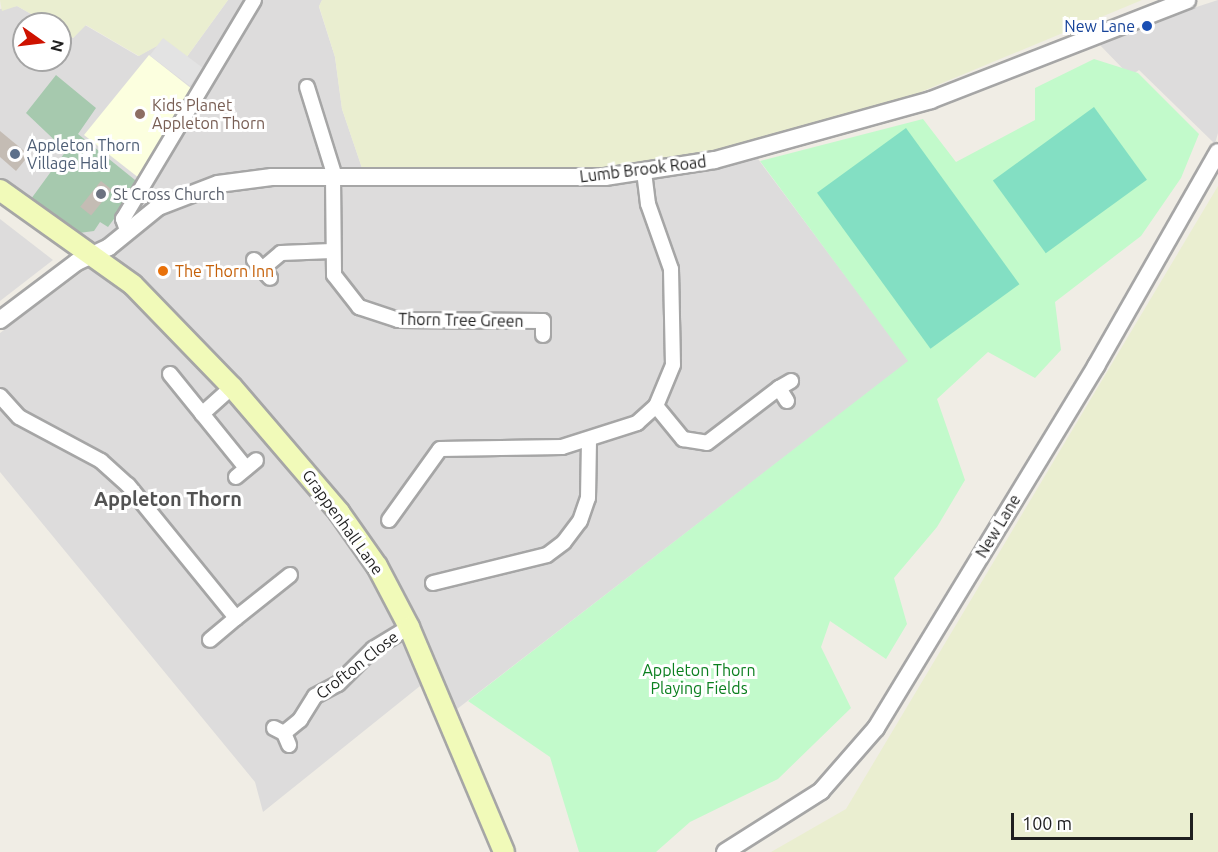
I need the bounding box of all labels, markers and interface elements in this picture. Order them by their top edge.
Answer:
north arrow [12,12,72,72]
place label: New Lane [1064,16,1135,36]
marker: New Lane [1140,19,1154,33]
text: N [47,38,68,54]
place label: Kids Planet Appleton Thorn [152,95,265,133]
marker: Kids Planet Appleton Thorn [133,107,147,121]
place label: Appleton Thorn Village Hall [27,135,140,173]
marker: Appleton Thorn Village Hall [8,147,22,161]
street label: Lumb Brook Road [578,152,708,186]
place label: St Cross Church [113,184,225,204]
marker: St Cross Church [94,187,108,201]
place label: The Thorn Inn [175,261,274,281]
marker: The Thorn Inn [156,264,170,278]
street label: Thorn Tree Green [398,309,524,331]
street label: Grappenhall Lane [298,466,388,578]
district label: Appleton Thorn [94,486,242,510]
street label: New Lane [972,491,1024,561]
street label: Crofton Close [312,627,402,703]
park label: Appleton Thorn Playing Fields [642,660,756,698]
scale bar [1014,801,1196,839]
text: 100 m [1022,813,1072,833]

